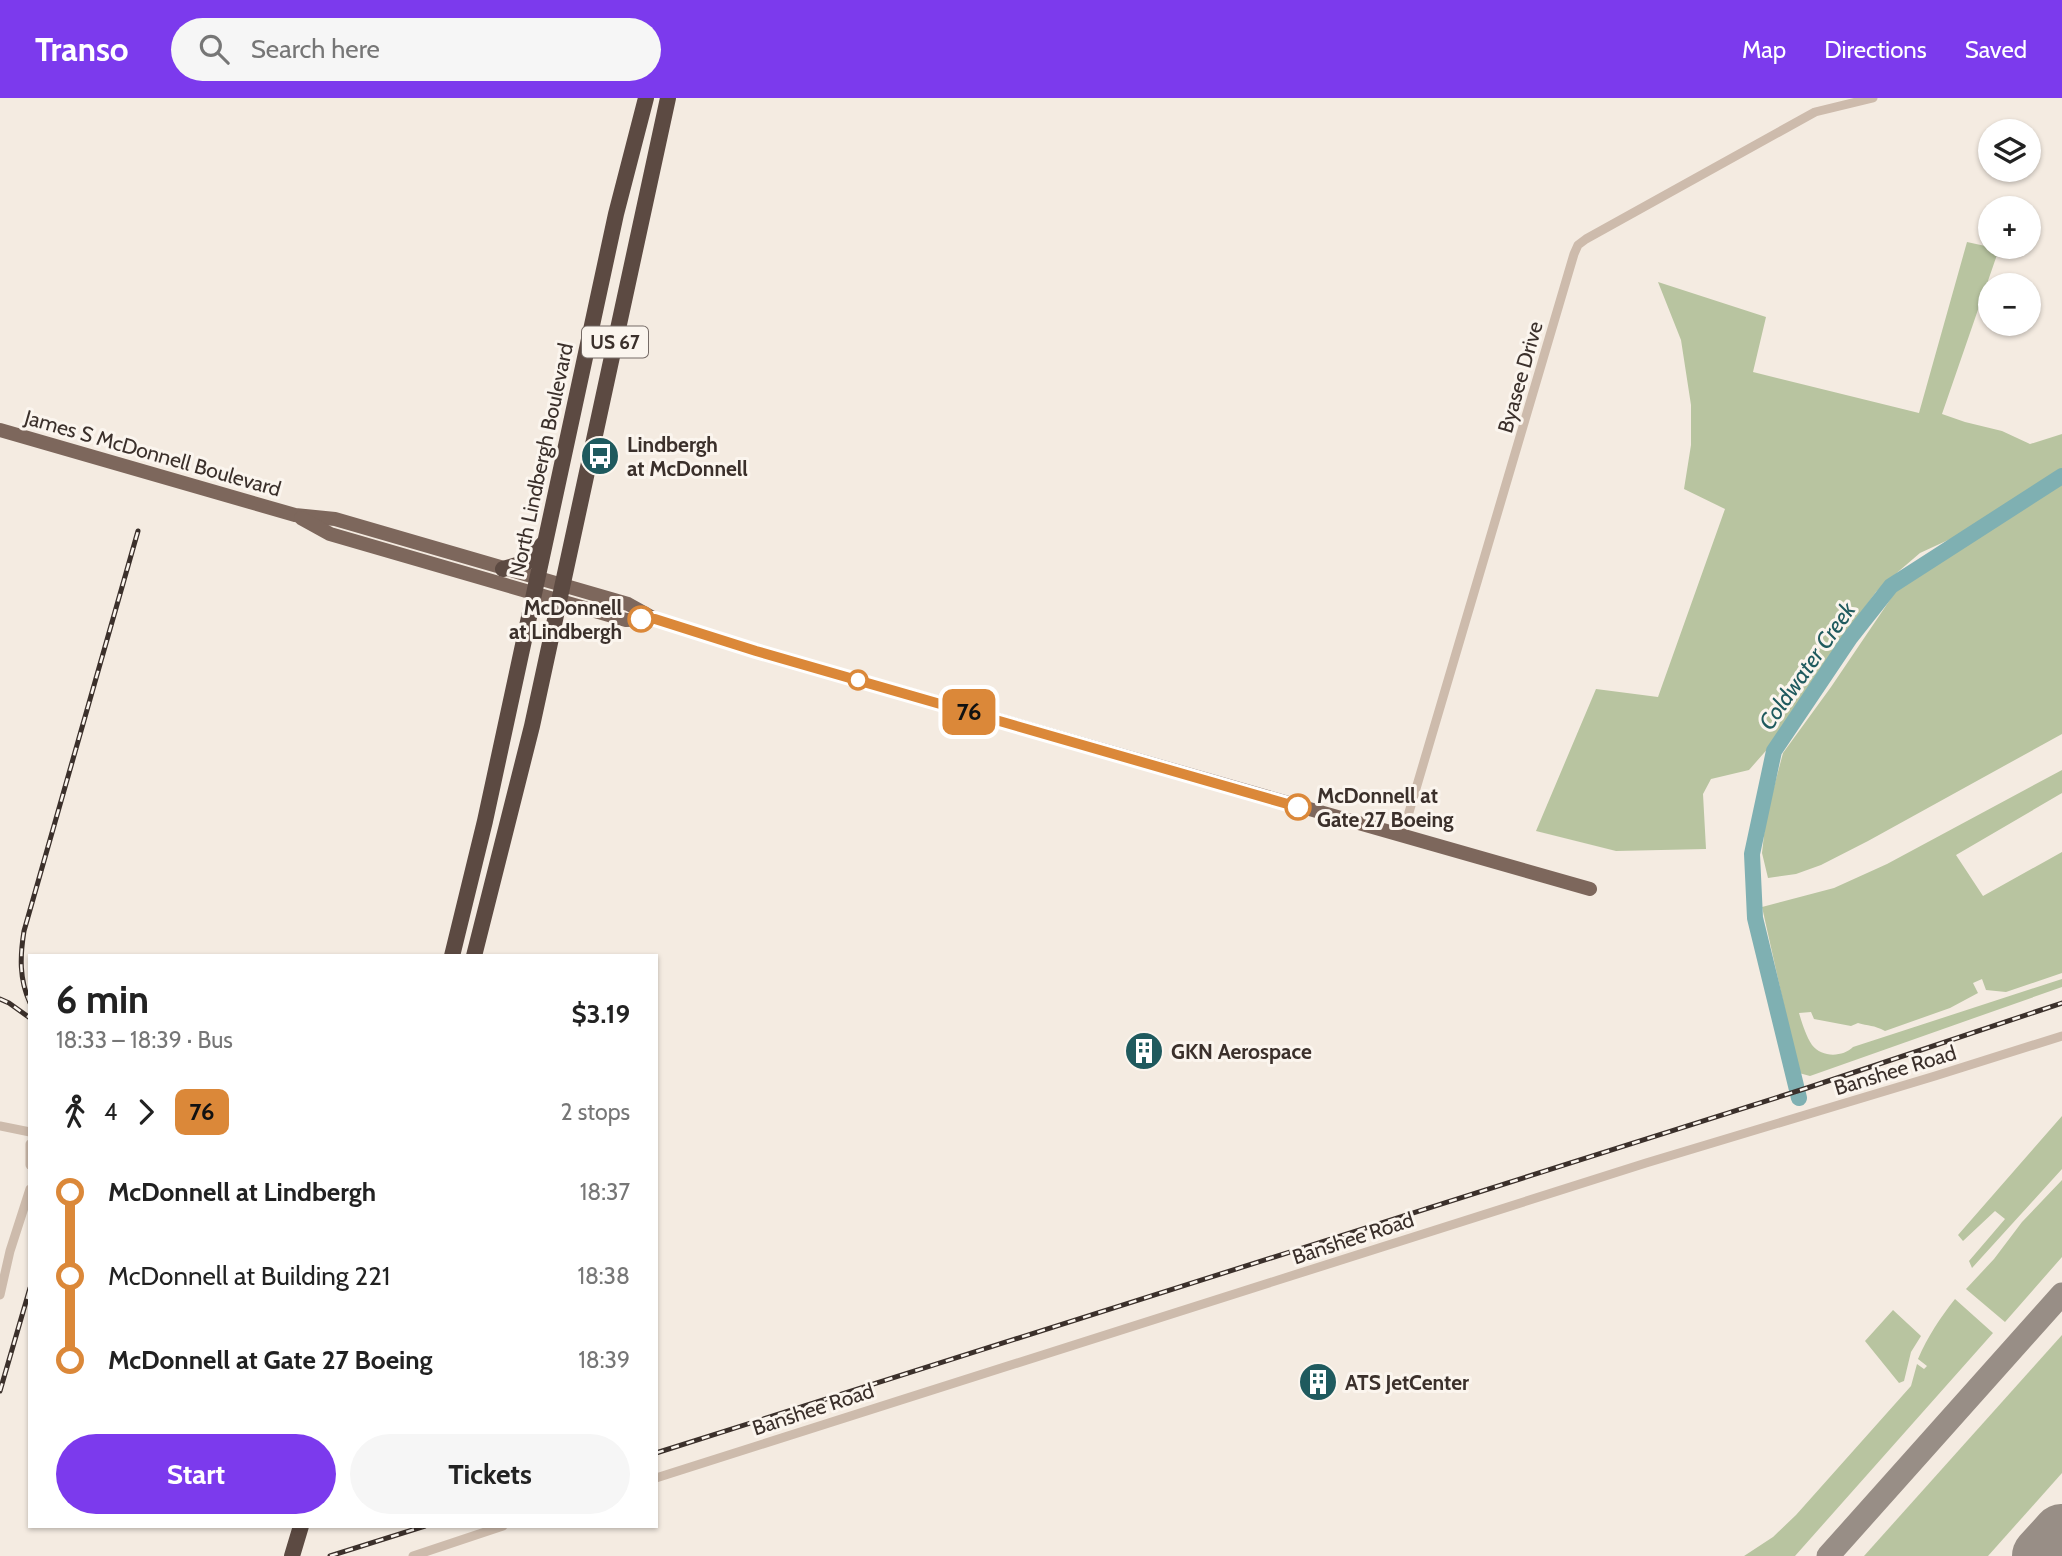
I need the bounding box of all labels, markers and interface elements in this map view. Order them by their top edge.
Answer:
search box [171,18,661,81]
text: Transo [35,29,129,69]
icon: search [195,30,233,68]
text: Search here [251,33,380,65]
text: Map [1742,35,1786,64]
text: Directions [1824,35,1927,64]
text: Saved [1965,35,2027,64]
map controls [1978,119,2041,336]
button: layers [1978,119,2041,182]
button: + [1978,196,2041,259]
button: − [1978,273,2041,336]
street label: Byasee Drive [1492,318,1548,436]
road number: US 67 [582,326,648,358]
street label: North Lindbergh Boulevard [504,341,578,579]
street label: James S McDonnell Boulevard [21,404,284,502]
place label: Lindbergh at McDonnell [627,432,748,481]
bus stop icon: Lindbergh at McDonnell [579,435,621,477]
place label: McDonnell at Lindbergh [509,595,622,644]
water label: Coldwater Creek [1753,596,1862,735]
marker: McDonnell at Lindbergh [628,606,654,632]
unlabelled marker [848,670,868,690]
line badge: 76 [937,689,1000,735]
text: 76 [956,697,982,726]
place label: McDonnell at Gate 27 Boeing [1317,783,1454,832]
marker: McDonnell at Gate 27 Boeing [1285,794,1311,820]
text: 6 min [56,976,149,1023]
text: $3.19 [571,998,630,1030]
text: 18:33 – 18:39 · Bus [56,1026,233,1054]
building icon: GKN Aerospace [1123,1030,1165,1072]
place label: GKN Aerospace [1171,1039,1312,1064]
street label: Banshee Road [1831,1040,1959,1100]
icon: walk [56,1093,94,1131]
icon: forward [127,1093,165,1131]
text: 76 [189,1097,215,1126]
text: 4 [104,1098,117,1126]
text: 2 stops [561,1098,630,1126]
text: McDonnell at Lindbergh [108,1176,376,1208]
text: 18:37 [580,1178,630,1206]
street label: Banshee Road [1289,1207,1417,1269]
text: McDonnell at Building 221 [108,1260,390,1292]
text: 18:38 [577,1262,630,1290]
text: McDonnell at Gate 27 Boeing [108,1344,433,1376]
text: 18:39 [578,1346,630,1374]
building icon: ATS JetCenter [1297,1361,1339,1403]
place label: ATS JetCenter [1345,1370,1469,1395]
street label: Banshee Road [749,1378,877,1440]
button: Start [56,1434,336,1514]
button: Tickets [350,1434,630,1514]

